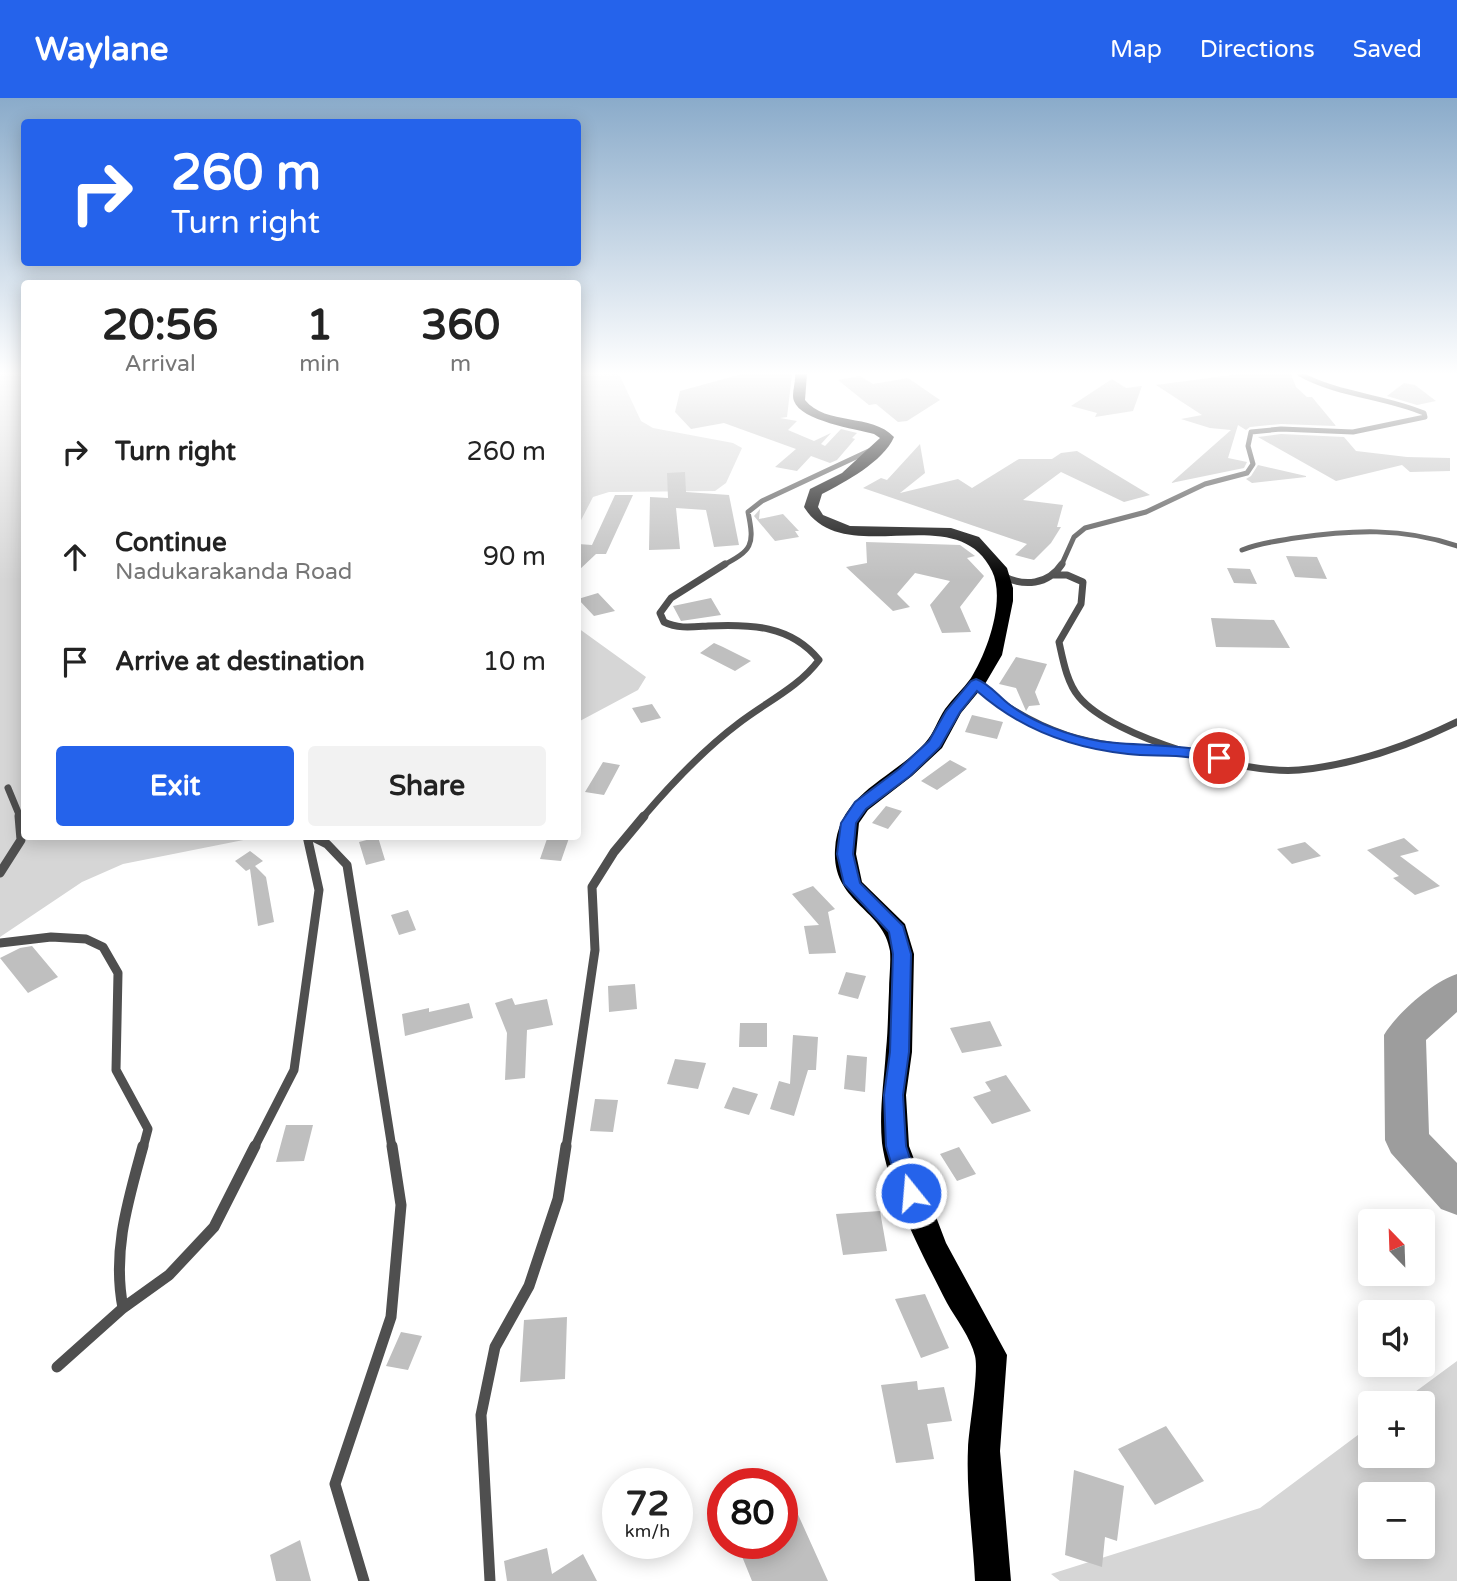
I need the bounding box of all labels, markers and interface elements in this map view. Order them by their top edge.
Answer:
text: Waylane [35,30,169,69]
text: Map [1110,35,1162,64]
text: Directions [1200,35,1315,64]
text: Saved [1353,35,1422,64]
text: 260 m [171,144,321,203]
icon: right [56,147,147,238]
text: Turn right [171,204,320,242]
text: 20:56 [102,300,218,351]
text: 1 [306,300,333,351]
text: 360 [421,300,500,351]
text: Arrival [125,350,196,378]
text: min [299,350,340,378]
text: m [450,350,471,378]
icon: right [56,433,94,471]
text: Turn right [115,436,236,467]
text: 260 m [466,436,546,467]
text: Continue [115,527,227,558]
icon: ahead [56,538,94,576]
text: 90 m [483,541,546,572]
text: Nadukarakanda Road [115,558,352,586]
icon: arrive [56,643,94,681]
text: Arrive at destination [115,646,365,677]
text: 10 m [483,646,546,677]
pin [1189,728,1249,788]
icon: arrive [1200,739,1238,777]
button: Exit [56,746,294,826]
button: Share [308,746,546,826]
position arrow [874,1156,948,1230]
north arrow [1358,1209,1435,1286]
map controls [1358,1209,1435,1559]
button: sound [1358,1300,1435,1377]
button: + [1358,1391,1435,1468]
speed limit sign: 80 [707,1468,798,1559]
button: − [1358,1482,1435,1559]
text: 72 [626,1483,669,1525]
text: km/h [625,1520,670,1542]

